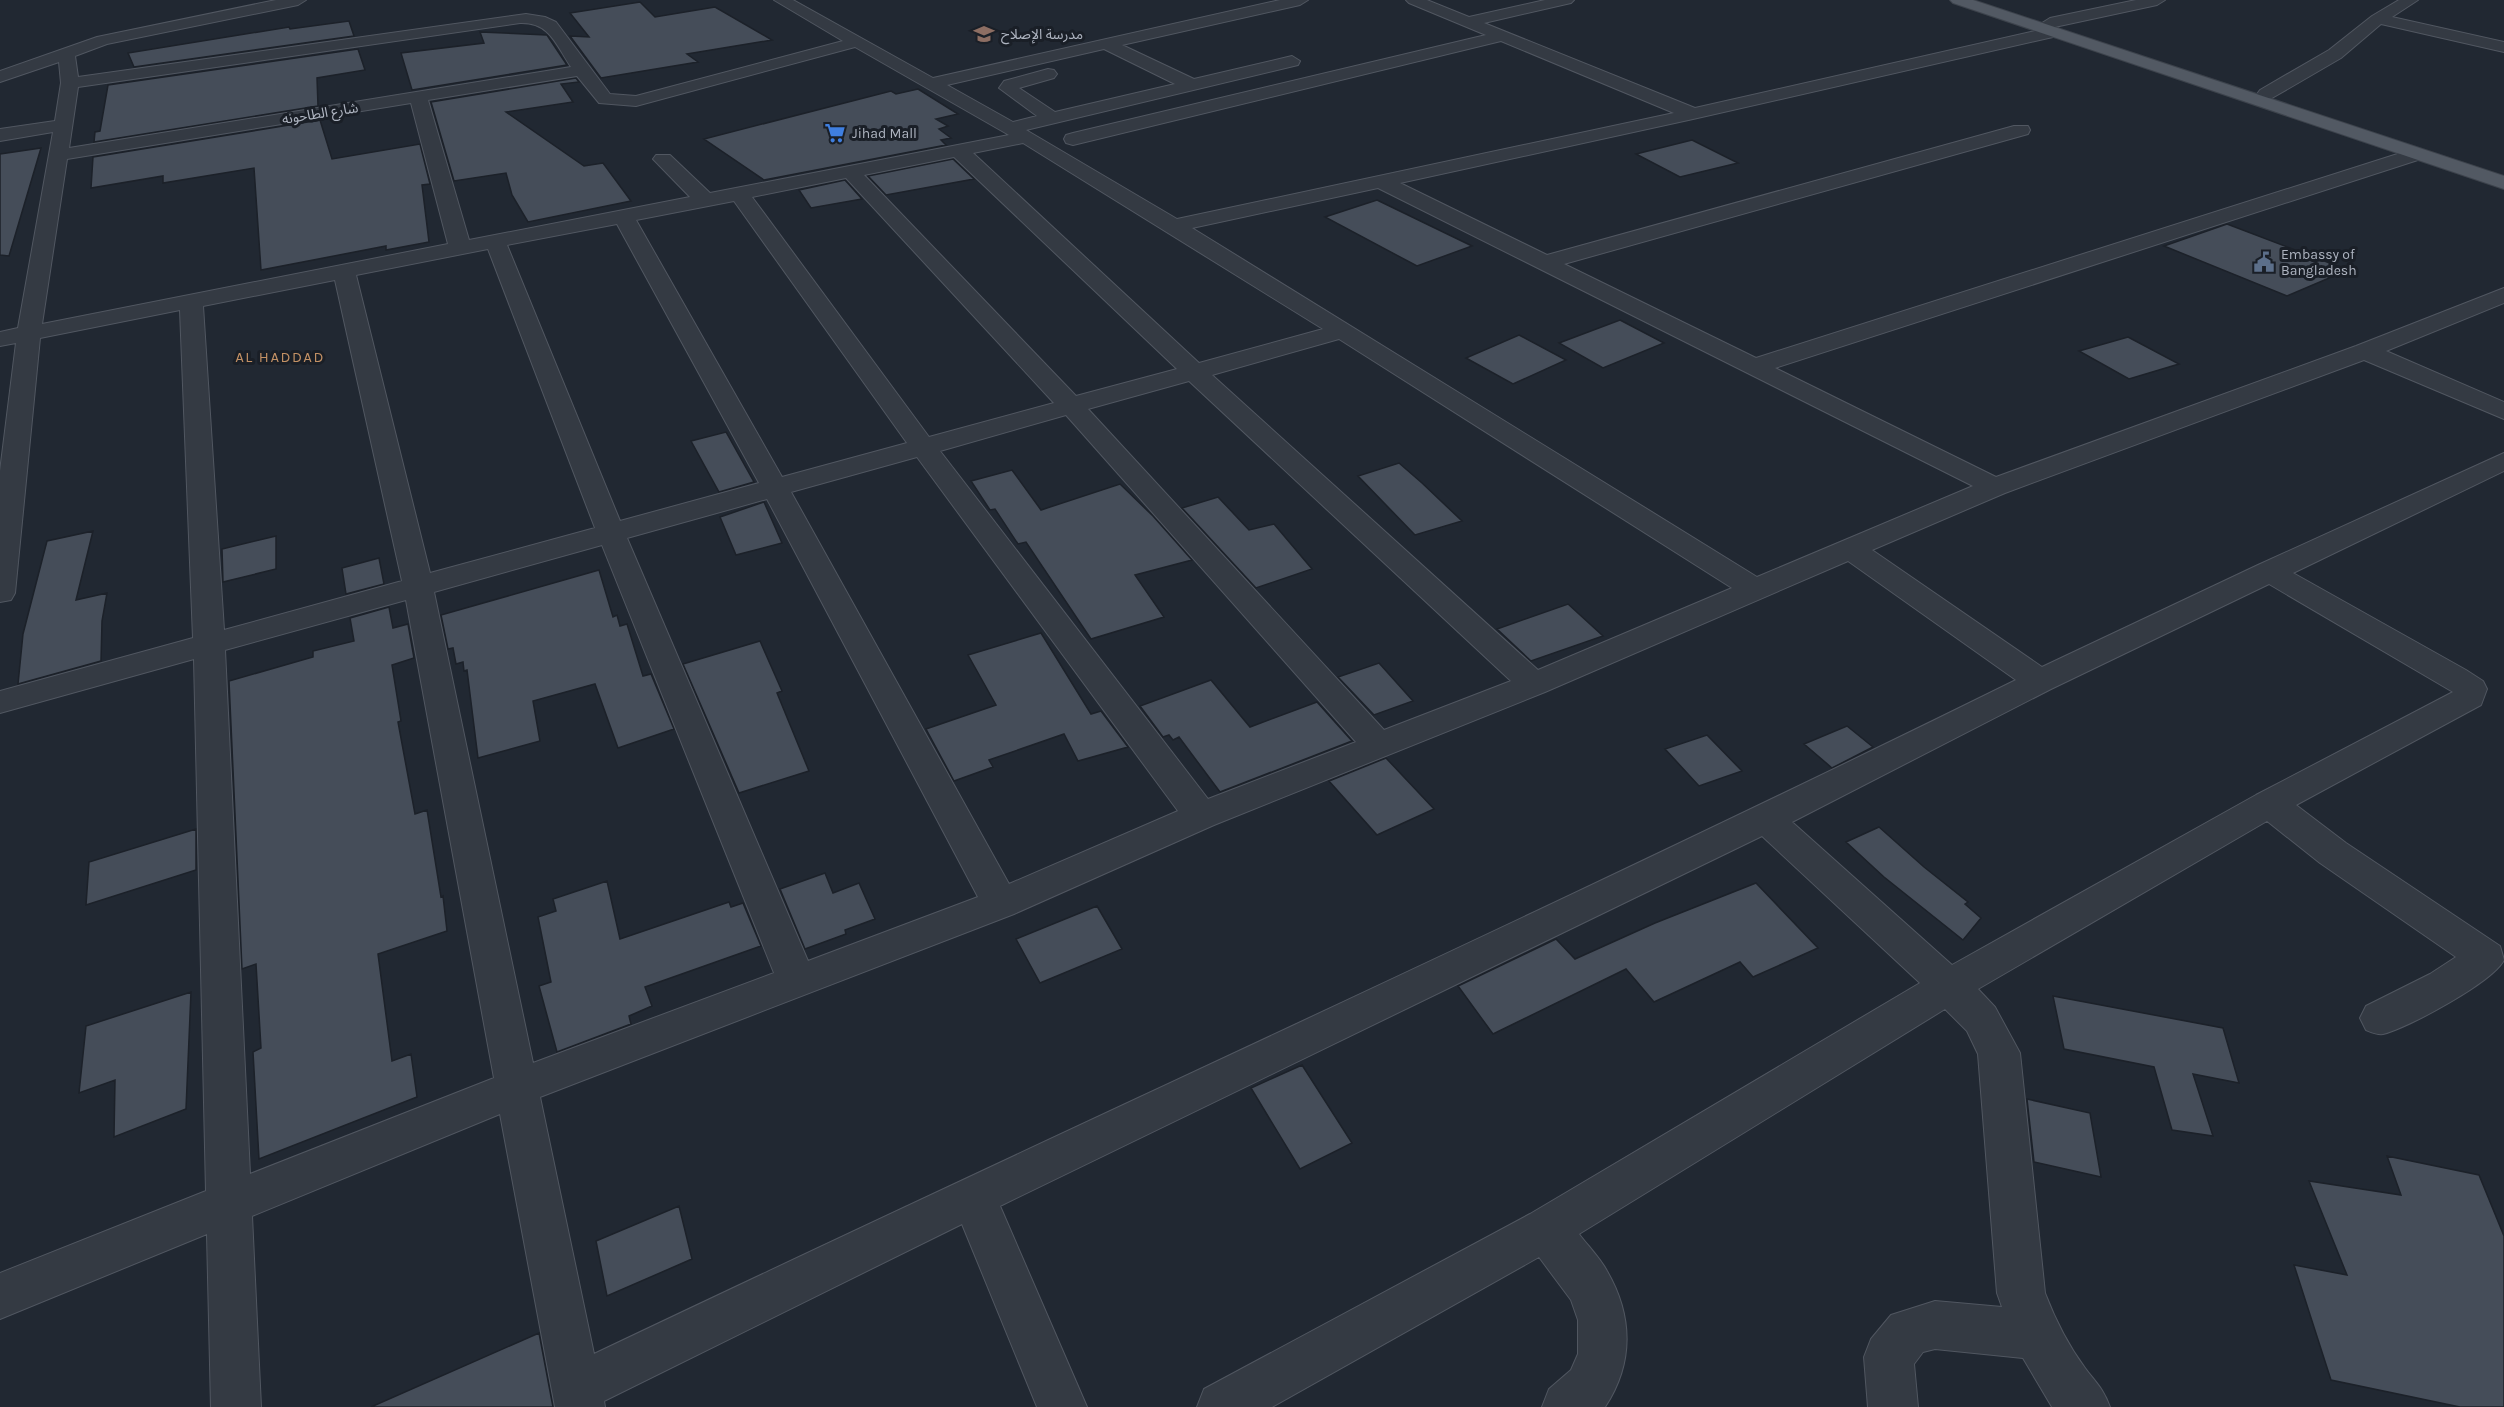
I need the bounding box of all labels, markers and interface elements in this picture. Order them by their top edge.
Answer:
school or university icon: مدرسة الإصلاح [972,22,996,46]
place label: مدرسة الإصلاح [1001,26,1083,45]
street label: شارع الطاحونه [281,99,360,130]
supermarket icon: Jihad Mall [823,121,847,145]
place label: Jihad Mall [852,125,917,142]
place label: Embassy of Bangladesh [2281,246,2357,279]
public building icon: Embassy of Bangladesh [2252,250,2276,274]
district label: AL HADDAD [235,348,325,366]

